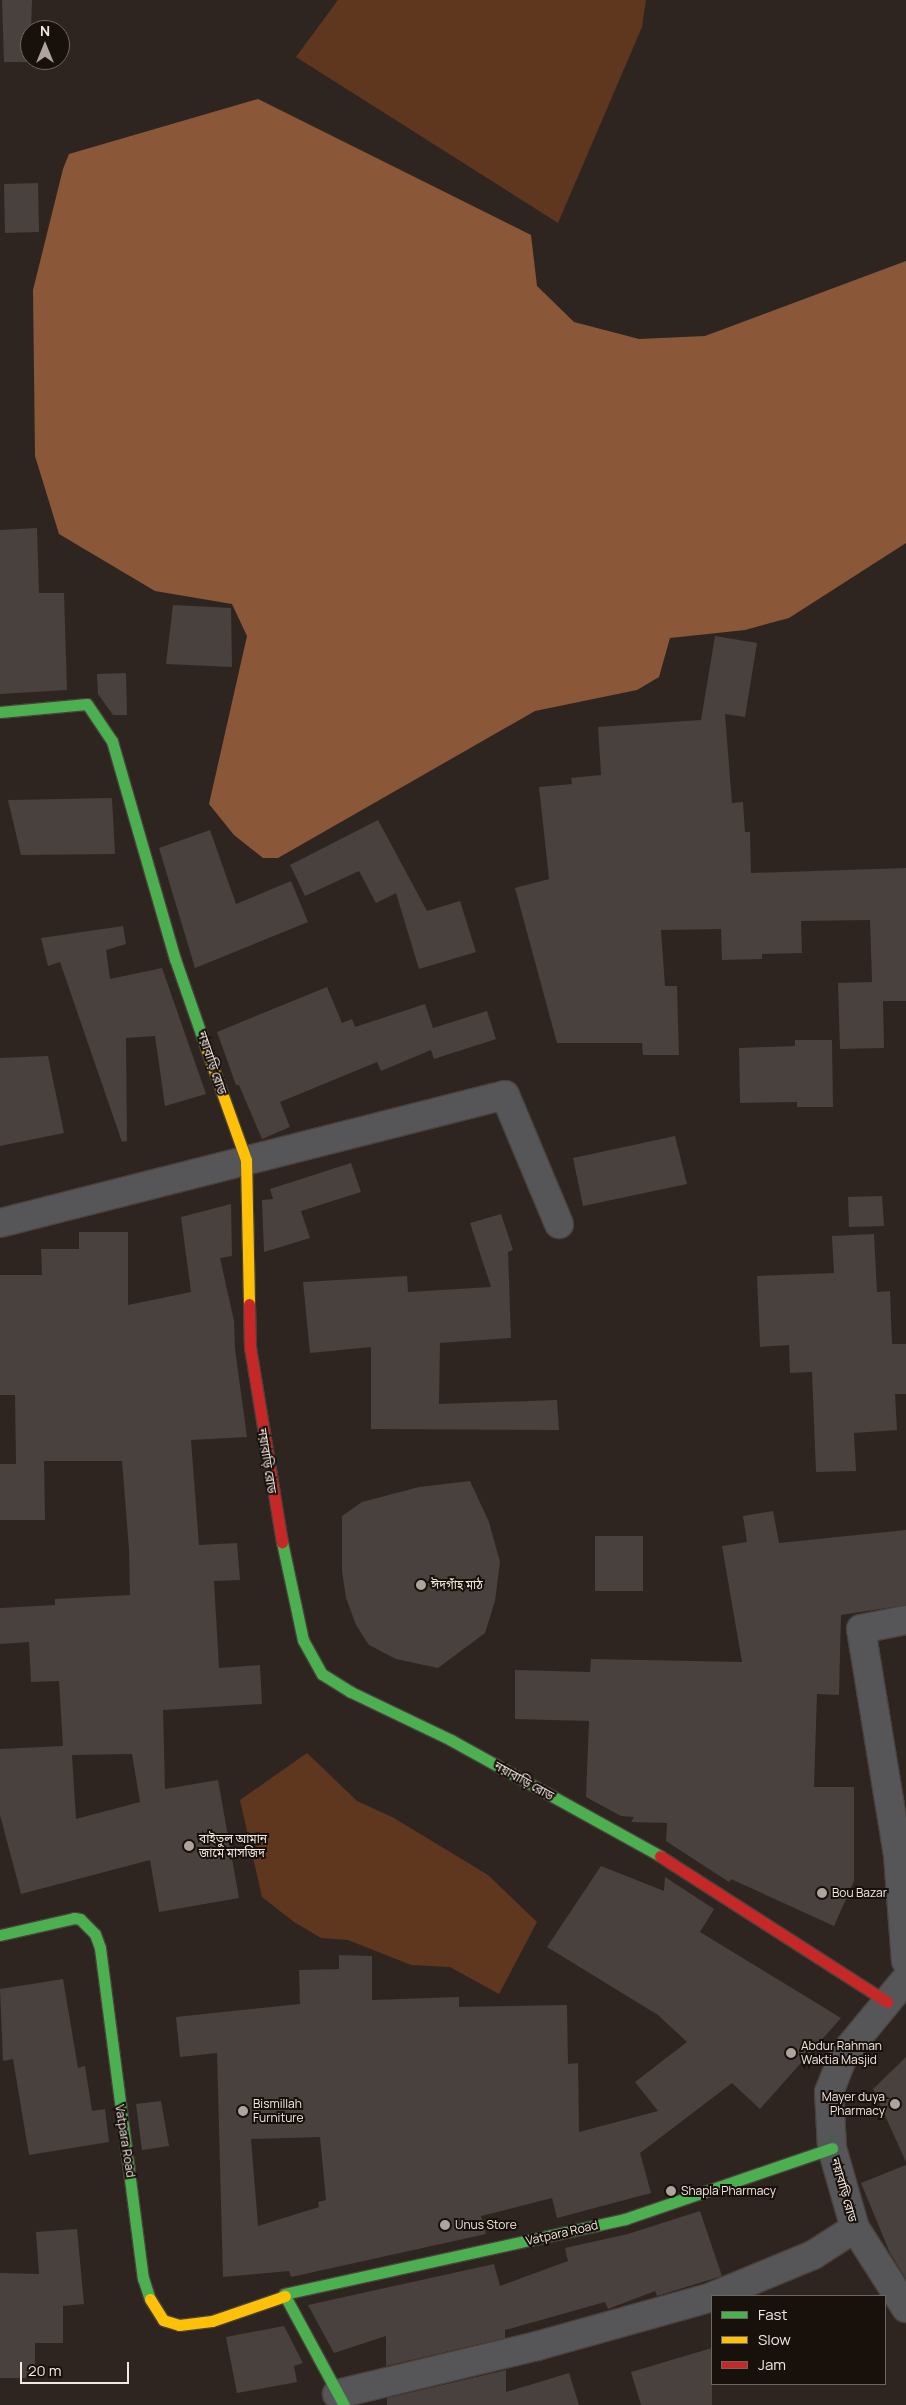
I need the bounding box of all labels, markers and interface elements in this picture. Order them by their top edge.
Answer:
north arrow [20,20,70,70]
text: N [40,21,50,40]
street label: নয়াবাড়ি রোড [195,1030,229,1096]
street label: নয়াবাড়ি রোড [255,1427,279,1495]
place label: ঈদগাঁহ মাঠ [431,1578,483,1592]
marker: ঈদগাঁহ মাঠ [415,1579,427,1591]
street label: নয়াবাড়ি রোড [492,1759,556,1803]
place label: বাইতুল আমান জামে মাসজিদ [199,1832,267,1860]
marker: বাইতুল আমান জামে মাসজিদ [183,1840,195,1852]
place label: Bou Bazar [832,1886,887,1900]
marker: Bou Bazar [816,1887,828,1899]
place label: Abdur Rahman Waktia Masjid [801,2039,882,2067]
marker: Abdur Rahman Waktia Masjid [785,2047,797,2059]
place label: Mayer duya Pharmacy [822,2090,885,2118]
place label: Bismillah Furniture [253,2097,304,2125]
marker: Mayer duya Pharmacy [889,2098,901,2110]
street label: Vatpara Road [112,2104,138,2178]
marker: Bismillah Furniture [237,2105,249,2117]
street label: নয়াবাড়ি রোড [828,2156,860,2224]
place label: Shapla Pharmacy [681,2184,776,2198]
marker: Shapla Pharmacy [665,2185,677,2197]
place label: Unus Store [455,2218,517,2232]
street label: Vatpara Road [525,2218,599,2248]
marker: Unus Store [439,2219,451,2231]
legend [711,2295,886,2385]
text: Fast [758,2304,787,2325]
text: Slow [758,2329,791,2350]
scale bar [22,2352,131,2384]
text: Jam [758,2354,786,2375]
text: 20 m [28,2360,61,2381]

